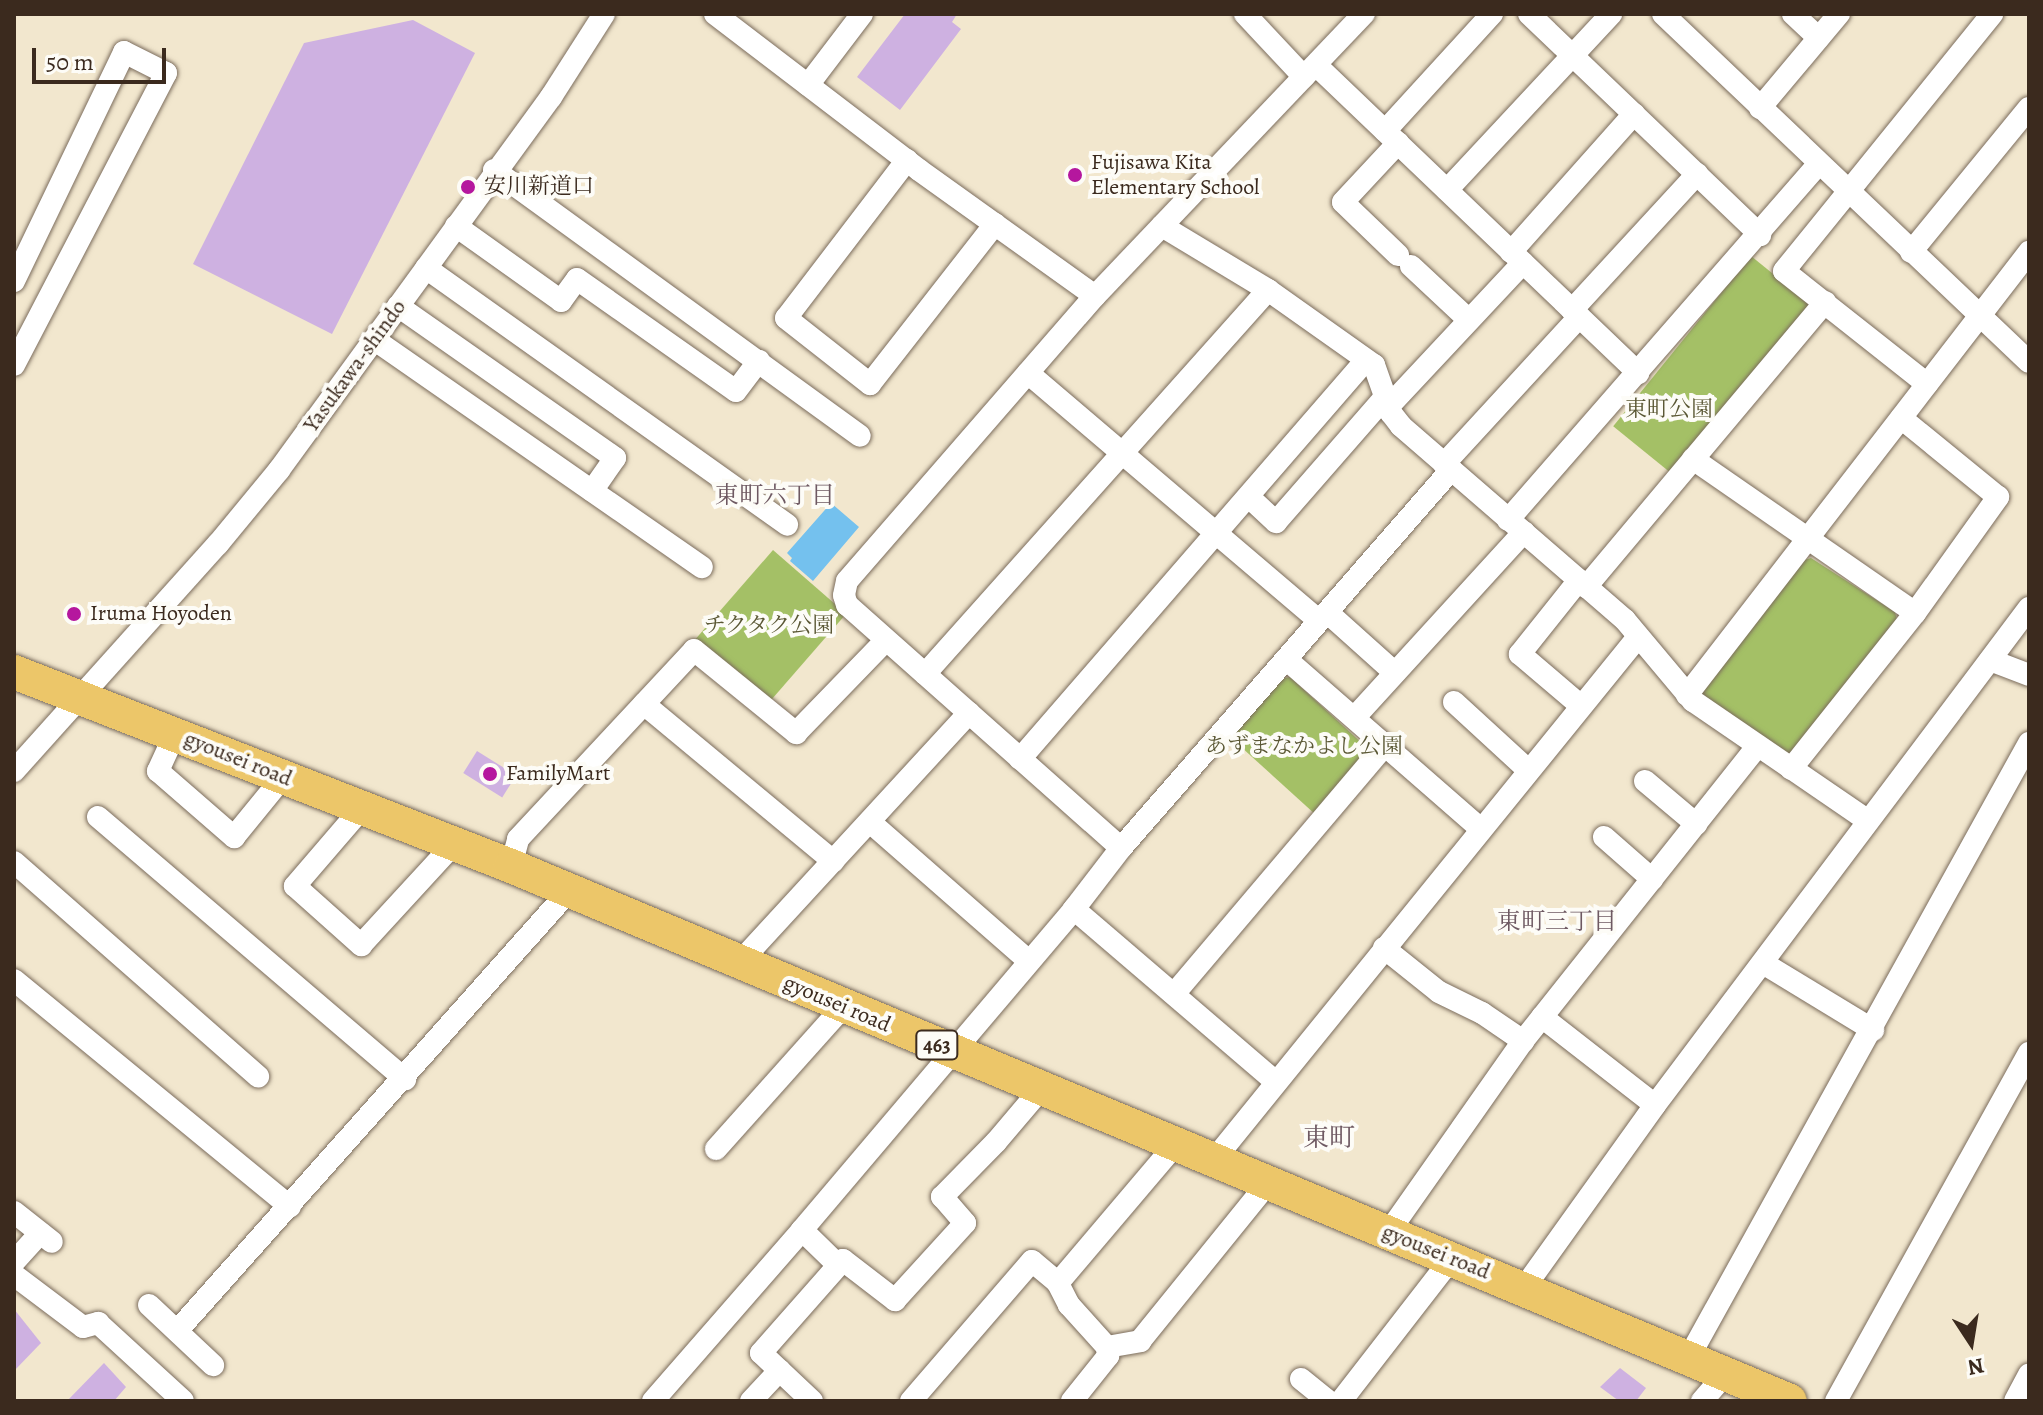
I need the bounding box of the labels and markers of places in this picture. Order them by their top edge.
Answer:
place label: Fujisawa Kita Elementary School [1091,149,1259,200]
marker: Fujisawa Kita Elementary School [1066,166,1084,184]
place label: 安川新道口 [484,174,594,200]
marker: 安川新道口 [459,178,477,196]
place label: Iruma Hoyoden [90,601,232,627]
marker: Iruma Hoyoden [65,605,83,623]
place label: FamilyMart [506,761,610,787]
marker: FamilyMart [481,765,499,783]

